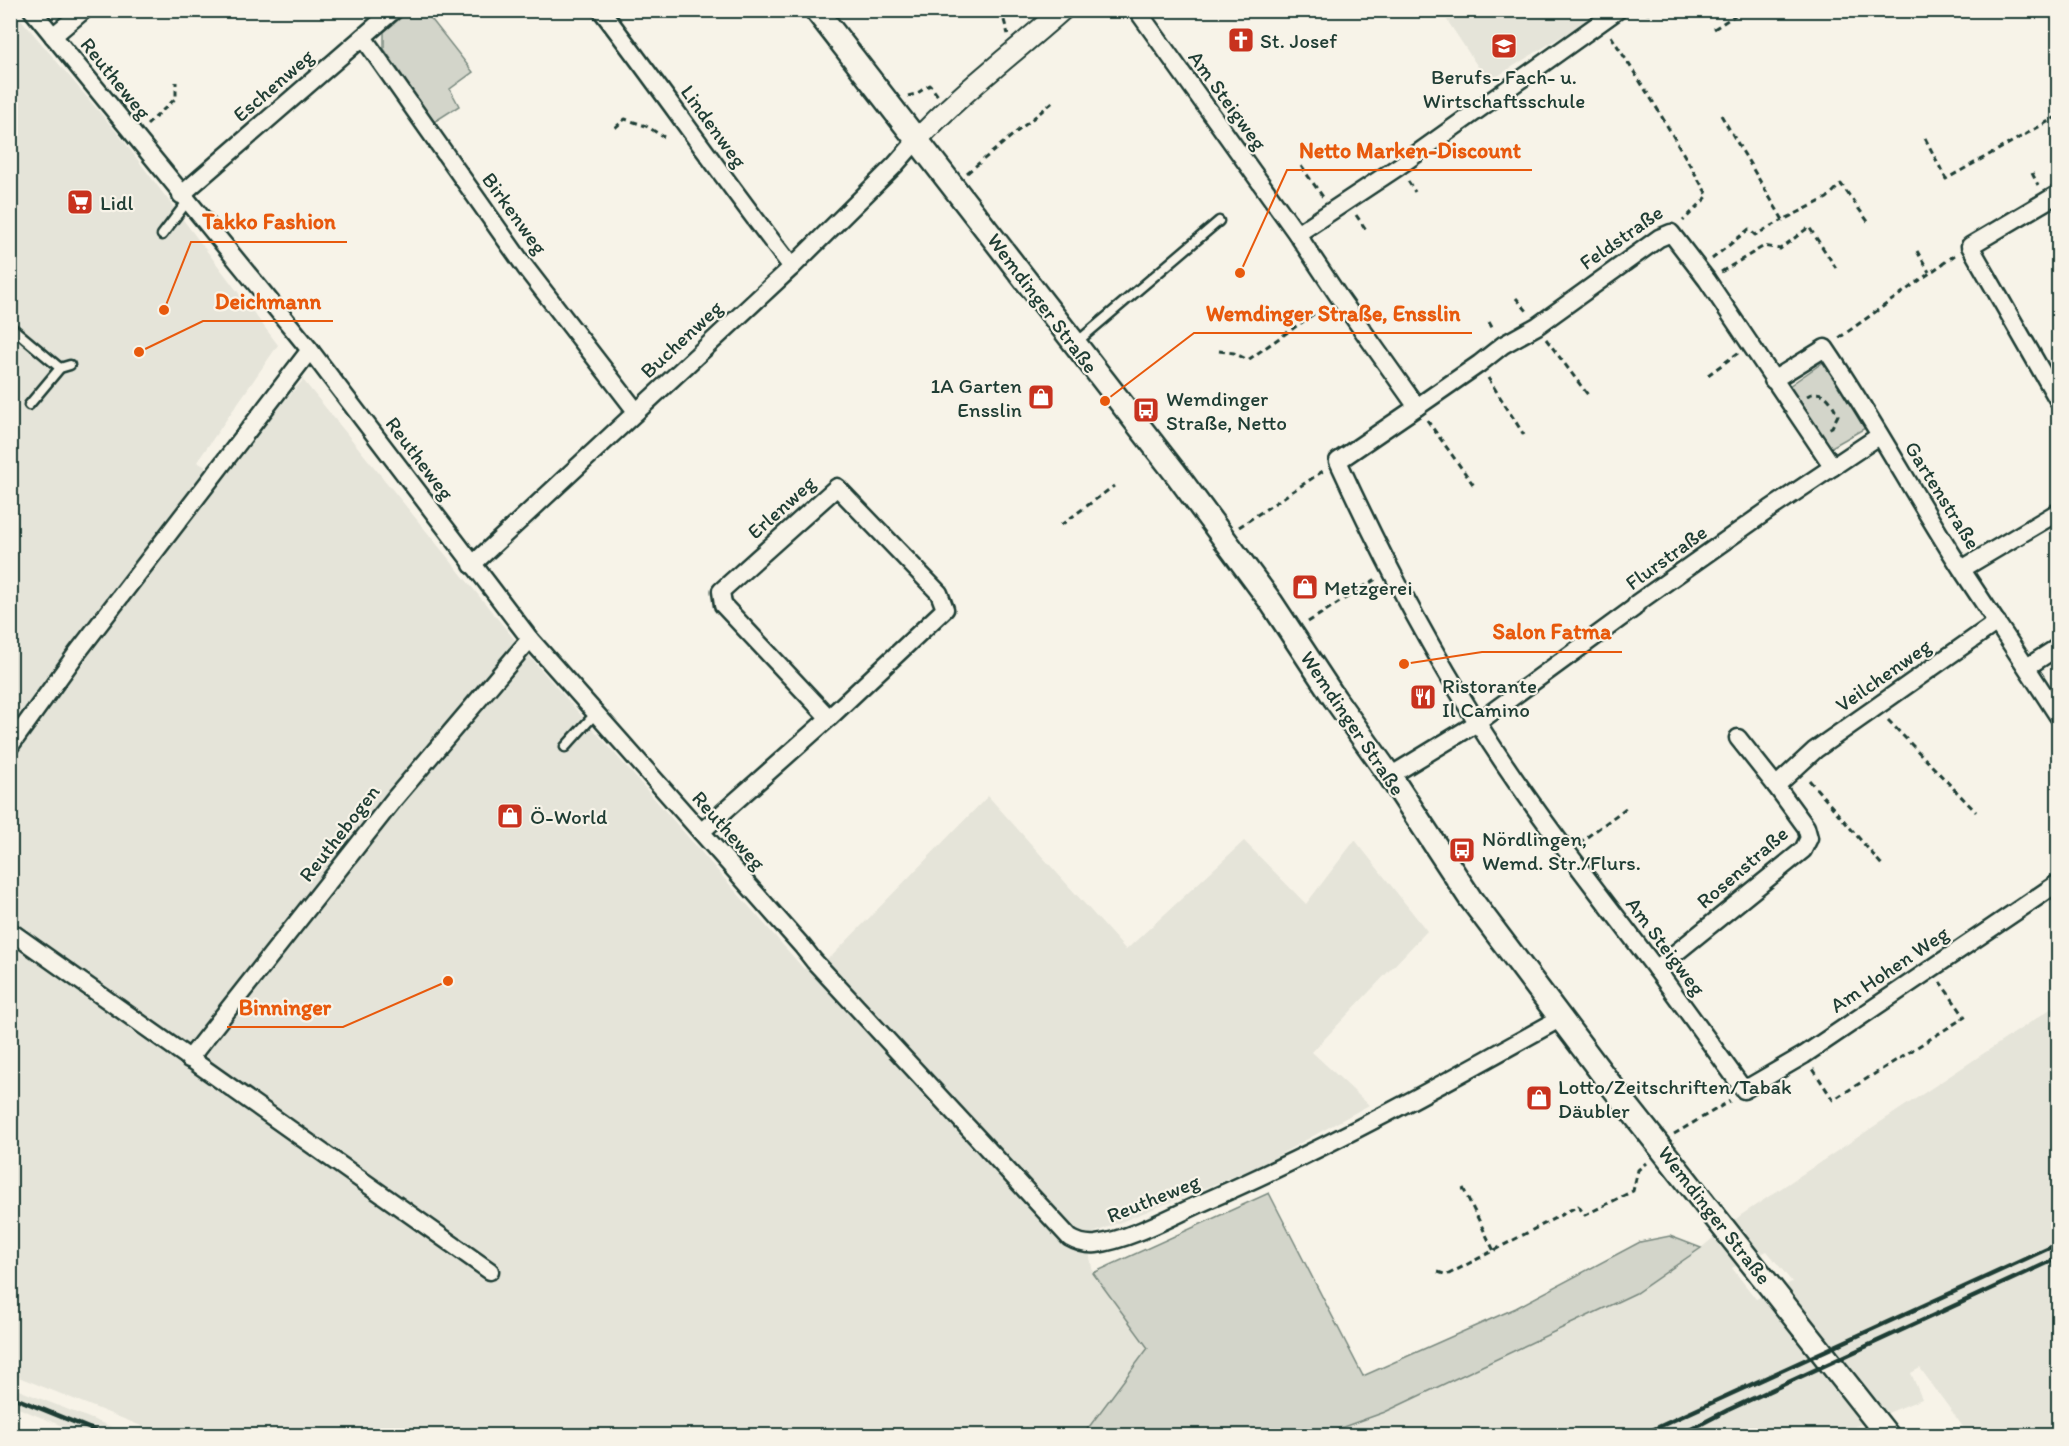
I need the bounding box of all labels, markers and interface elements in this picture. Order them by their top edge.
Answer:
church icon: St. Josef [1226,25,1256,55]
place label: St. Josef [1260,28,1337,53]
school or university icon: Berufs- Fach- u. Wirtschaftsschule [1489,31,1519,61]
street label: Reutheweg [75,32,157,124]
street label: Eschenweg [228,43,319,127]
street label: Am Steigweg [1184,45,1273,155]
place label: Berufs- Fach- u. Wirtschaftsschule [1423,64,1585,113]
street label: Lindenweg [676,80,753,172]
callout: Netto Marken-Discount [1287,130,1532,170]
text: Netto Marken-Discount [1299,137,1522,164]
street label: Birkenweg [477,167,553,259]
supermarket icon: Lidl [65,187,95,217]
place label: Lidl [100,190,134,215]
street label: Feldstraße [1575,199,1667,275]
callout: Takko Fashion [191,202,347,242]
text: Takko Fashion [201,208,336,235]
street label: Wemdinger Straße [982,228,1104,378]
callout: Deichmann [203,281,333,321]
text: Deichmann [215,288,321,315]
callout: Wemdinger Straße, Ensslin [1194,293,1472,333]
street label: Buchenweg [635,295,727,383]
text: Wemdinger Straße, Ensslin [1206,300,1461,327]
place label: 1A Garten Ensslin [931,373,1022,422]
shop icon: 1A Garten Ensslin [1026,382,1056,412]
place label: Wemdinger Straße, Netto [1166,386,1287,435]
bus stop icon: Wemdinger Straße, Netto [1131,395,1161,425]
street label: Reutheweg [381,411,460,505]
street label: Gartenstraße [1900,436,1986,554]
street label: Erlenweg [742,470,820,544]
street label: Flurstraße [1620,519,1712,595]
shop icon: Metzgerei [1290,572,1320,602]
place label: Metzgerei [1324,575,1413,600]
callout: Salon Fatma [1482,612,1622,652]
text: Salon Fatma [1493,618,1612,645]
street label: Veilchenweg [1831,633,1936,717]
street label: Wemdinger Straße [1295,646,1411,800]
place label: Ristorante Il Camino [1442,673,1537,722]
restaurant icon: Ristorante Il Camino [1408,682,1438,712]
street label: Reuthebogen [293,779,385,887]
street label: Reutheweg [687,785,771,875]
shop icon: Ö-World [495,801,525,831]
place label: Ö-World [530,804,608,829]
street label: Rosenstraße [1691,821,1793,913]
place label: Nördlingen, Wemd. Str./Flurs. [1482,826,1641,875]
bus stop icon: Nördlingen, Wemd. Str./Flurs. [1447,835,1477,865]
street label: Am Steigweg [1621,892,1711,1000]
street label: Am Hohen Weg [1825,920,1953,1018]
callout: Binninger [227,987,343,1027]
text: Binninger [239,994,332,1021]
place label: Lotto/Zeitschriften/Tabak Däubler [1558,1074,1792,1123]
shop icon: Lotto/Zeitschriften/Tabak Däubler [1524,1083,1554,1113]
street label: Wemdinger Straße [1653,1141,1777,1289]
street label: Reutheweg [1103,1168,1203,1228]

